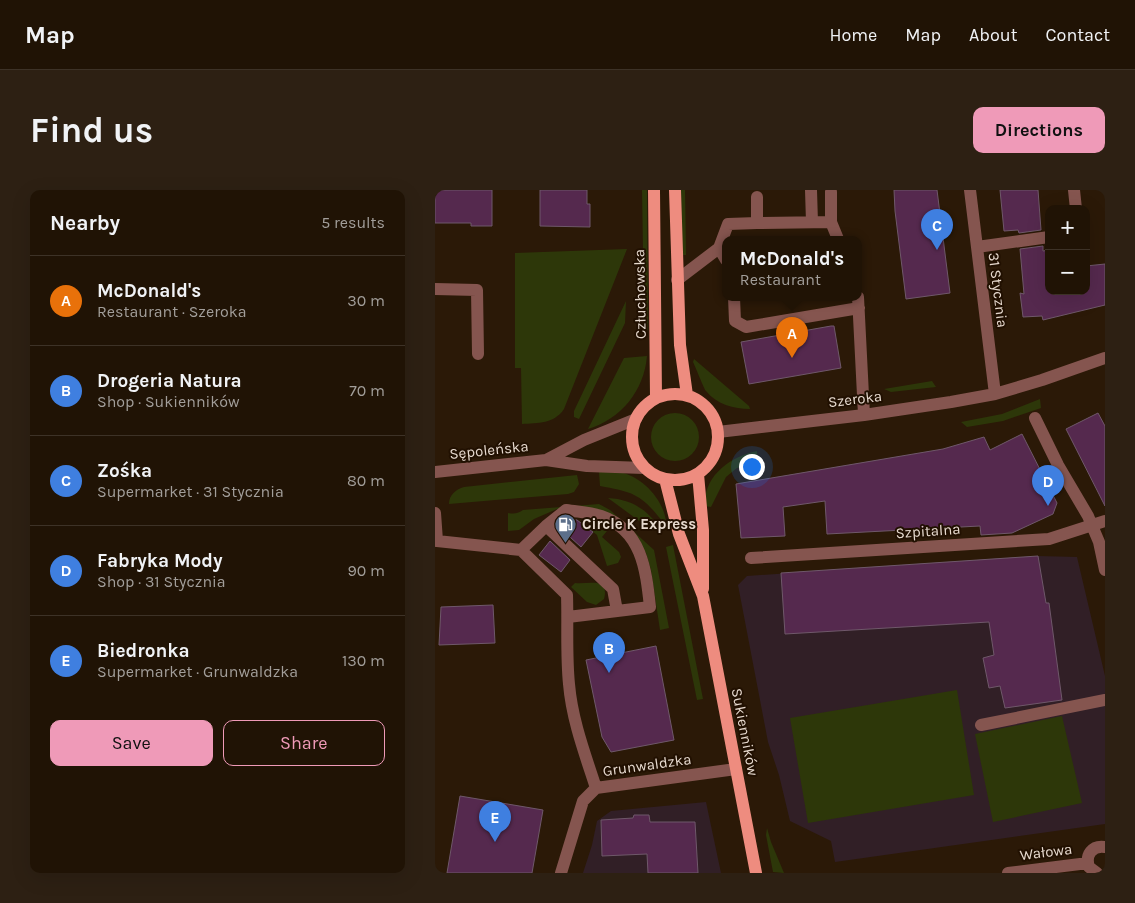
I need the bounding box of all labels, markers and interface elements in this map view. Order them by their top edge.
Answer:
text: Map [25,21,75,49]
text: Home [829,24,877,46]
text: Map [905,24,941,46]
text: About [969,24,1018,46]
text: Contact [1046,24,1110,46]
button: Directions [973,107,1105,153]
text: Find us [30,110,153,151]
map controls [1045,205,1090,295]
button: + [1045,205,1090,250]
pin: C [921,209,953,250]
text: Nearby [50,211,120,235]
text: 5 results [321,213,385,232]
popup [722,236,862,301]
text: McDonald's [740,248,844,270]
street label: Człuchowska [630,249,650,339]
button: − [1045,250,1090,295]
street label: 31 Stycznia [984,251,1012,329]
text: Restaurant [740,270,821,289]
text: McDonald's [97,280,201,302]
text: A [61,291,71,310]
text: 30 m [347,291,385,310]
text: Restaurant · Szeroka [97,302,247,321]
pin: A [776,317,808,358]
text: Drogeria Natura [97,370,242,392]
text: B [61,381,71,400]
text: 70 m [349,381,385,400]
street label: Szeroka [827,387,883,411]
text: Shop · Sukienników [97,392,240,411]
street label: Sępoleńska [449,437,529,463]
your location [739,454,765,480]
text: Zośka [97,460,152,482]
pin: D [1032,465,1064,506]
text: C [61,471,71,490]
text: 80 m [347,471,385,490]
text: Supermarket · 31 Stycznia [97,482,284,501]
fuel station icon: Circle K Express [554,512,578,543]
place label: Circle K Express [582,515,696,533]
street label: Szpitalna [895,520,961,542]
text: Fabryka Mody [97,550,223,572]
text: D [61,561,71,580]
text: 90 m [347,561,385,580]
text: Shop · 31 Stycznia [97,572,226,591]
pin: B [593,632,625,673]
text: Biedronka [97,640,190,662]
text: E [61,651,71,670]
text: 130 m [342,651,385,670]
text: Supermarket · Grunwaldzka [97,662,298,681]
street label: Sukienników [728,687,762,777]
button: Save [50,720,213,766]
button: Share [223,720,385,766]
street label: Grunwaldzka [602,750,692,780]
pin: E [479,801,511,842]
street label: Wałowa [1019,840,1073,864]

